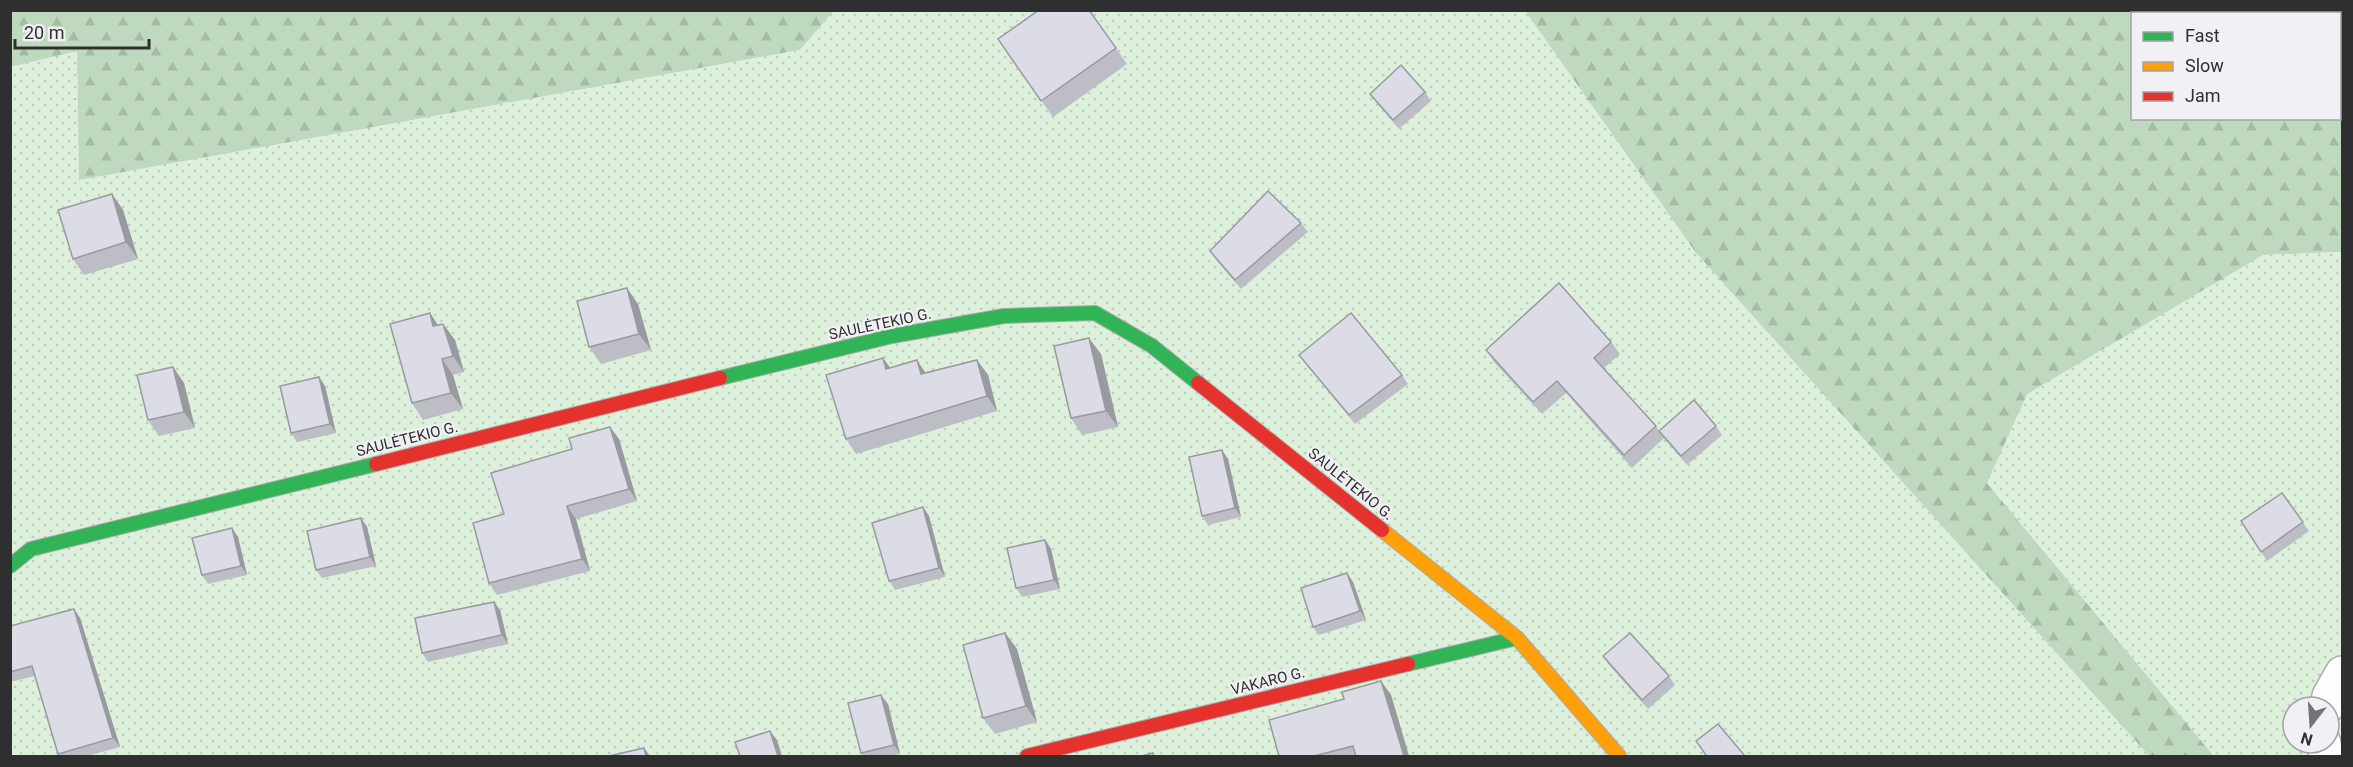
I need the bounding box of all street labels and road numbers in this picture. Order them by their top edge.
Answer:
street label: SAULĖTEKIO G. [827,304,933,344]
street label: SAULĖTEKIO G. [354,418,460,460]
street label: SAULĖTEKIO G. [1305,444,1397,524]
street label: VAKARO G. [1229,663,1307,699]

